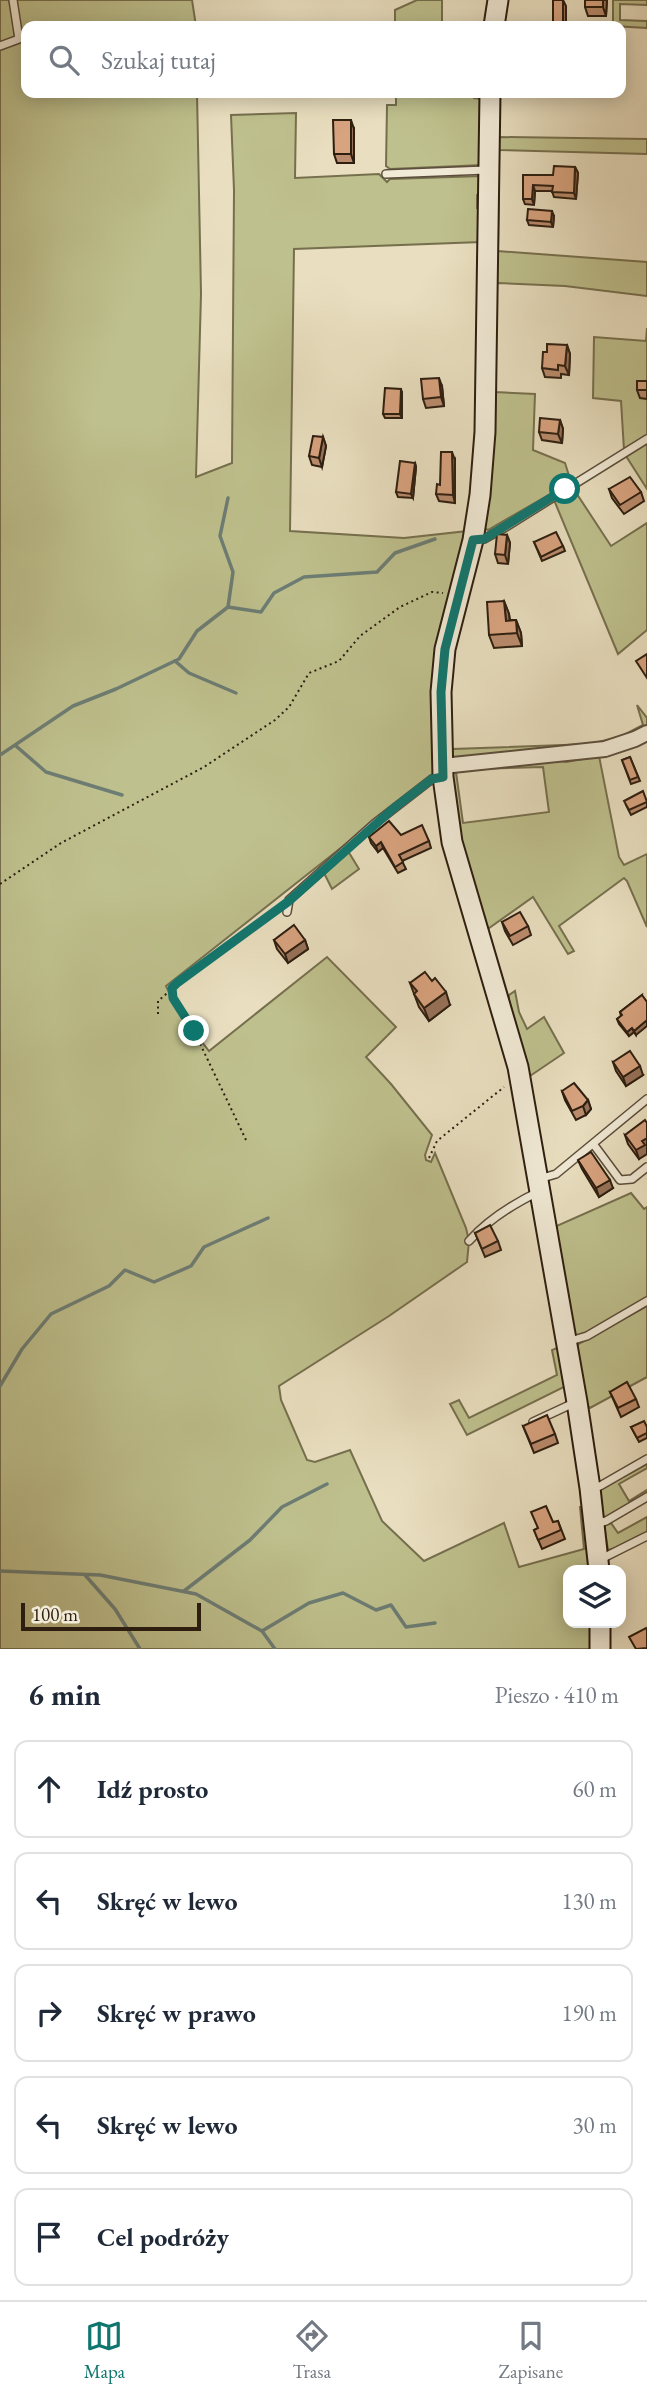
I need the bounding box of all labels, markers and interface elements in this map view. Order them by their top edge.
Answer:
search box [21,21,626,98]
icon: search [45,41,83,79]
text: Szukaj tutaj [101,43,216,77]
route start [549,473,580,504]
route end [178,1015,209,1046]
map controls [563,1565,626,1628]
button: layers [563,1565,626,1628]
scale bar [21,1600,201,1632]
text: 100 m [32,1602,78,1627]
text: 6 min [28,1675,101,1714]
text: Pieszo · 410 m [495,1680,619,1710]
icon: ahead [30,1770,68,1808]
text: Idź prosto [97,1772,208,1806]
text: 60 m [572,1774,617,1804]
icon: left [30,1882,68,1920]
text: Skręć w lewo [97,1884,238,1918]
text: 130 m [561,1886,617,1916]
icon: right [30,1994,68,2032]
text: Skręć w prawo [97,1996,256,2030]
text: 190 m [561,1998,617,2028]
icon: left [30,2106,68,2144]
text: Skręć w lewo [97,2108,238,2142]
text: 30 m [572,2110,617,2140]
icon: arrive [30,2218,68,2256]
text: Cel podróży [97,2220,229,2254]
tab: Mapa [84,2317,125,2384]
tab: Trasa [293,2317,331,2384]
tab: Zapisane [499,2317,563,2384]

